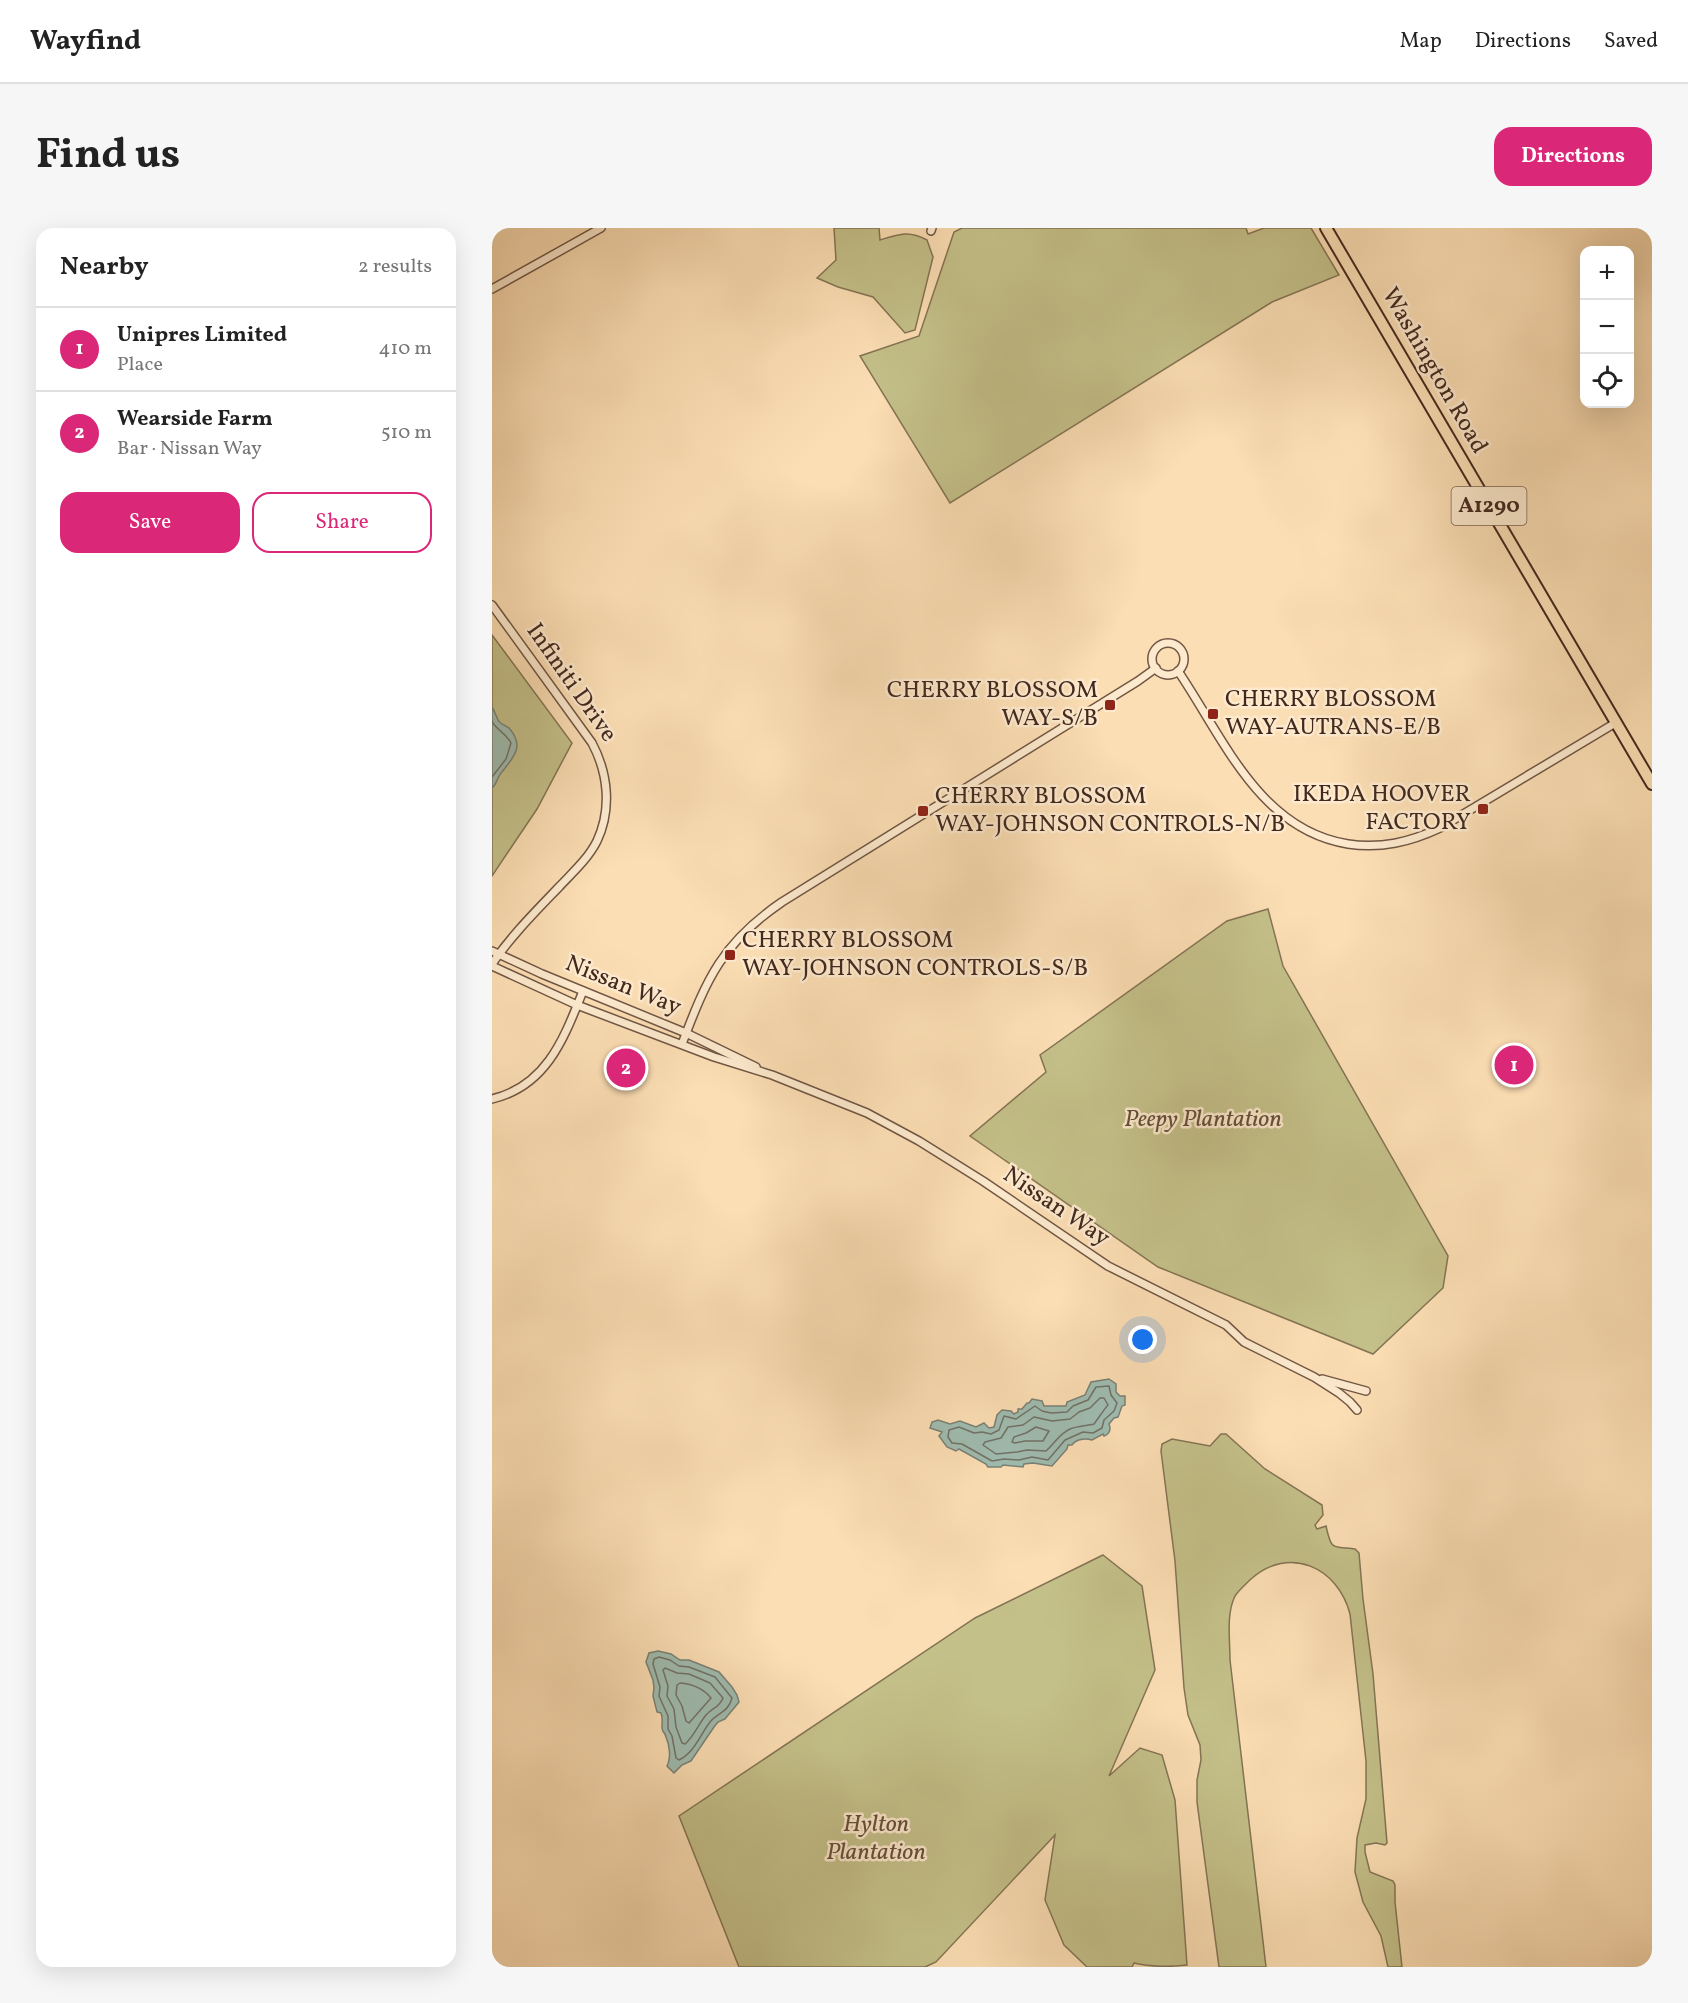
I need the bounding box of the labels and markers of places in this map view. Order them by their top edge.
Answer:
place label: CHERRY BLOSSOM WAY-S/B [887,674,1098,736]
place label: CHERRY BLOSSOM WAY-AUTRANS-E/B [1225,683,1441,745]
marker: CHERRY BLOSSOM WAY-S/B [1103,698,1117,712]
marker: CHERRY BLOSSOM WAY-AUTRANS-E/B [1206,707,1220,721]
place label: IKEDA HOOVER FACTORY [1293,778,1471,840]
place label: CHERRY BLOSSOM WAY-JOHNSON CONTROLS-N/B [935,780,1285,842]
marker: IKEDA HOOVER FACTORY [1476,802,1490,816]
marker: CHERRY BLOSSOM WAY-JOHNSON CONTROLS-N/B [916,804,930,818]
place label: CHERRY BLOSSOM WAY-JOHNSON CONTROLS-S/B [742,924,1088,986]
marker: CHERRY BLOSSOM WAY-JOHNSON CONTROLS-S/B [723,948,737,962]
pin: 1 [1494,1042,1534,1088]
pin: 2 [606,1046,646,1090]

